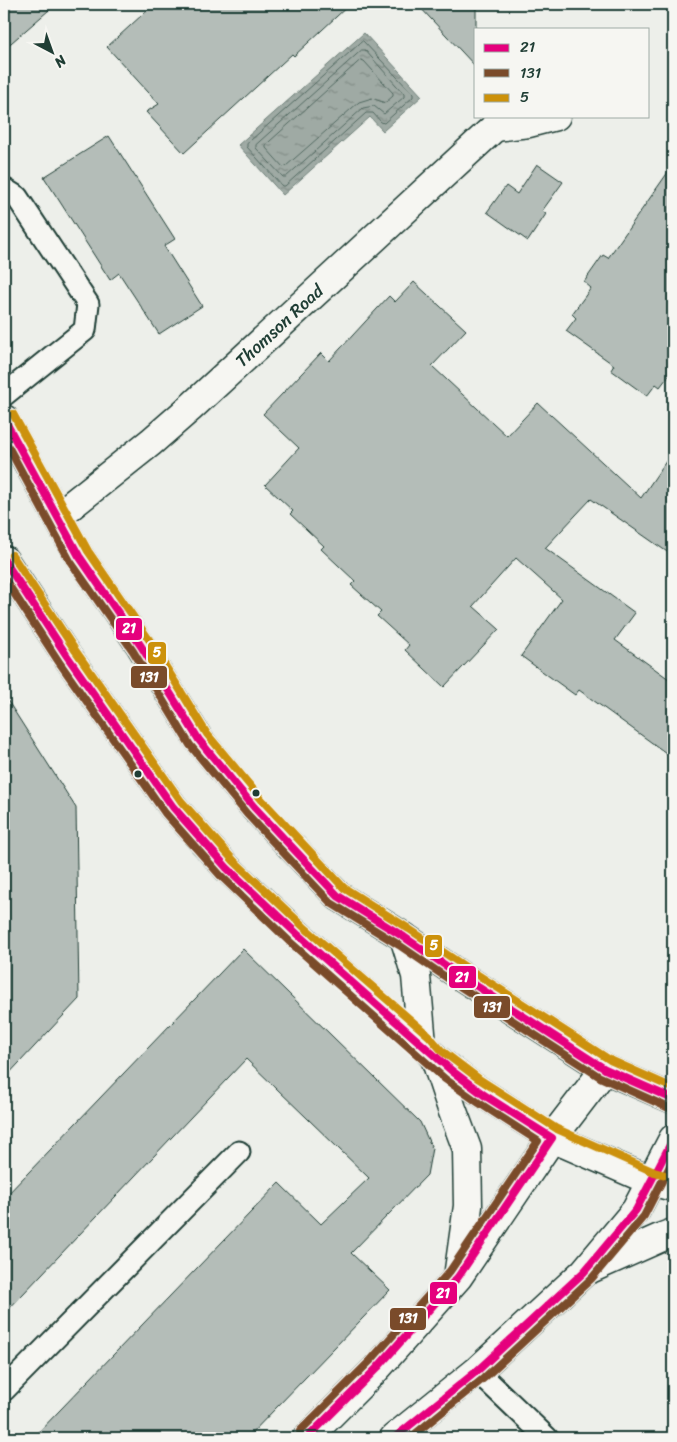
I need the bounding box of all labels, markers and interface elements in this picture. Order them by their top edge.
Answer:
north arrow [28,28,78,78]
legend [474,28,650,118]
text: 21 [520,34,535,60]
text: N [48,48,73,74]
text: 131 [520,60,541,86]
text: 5 [520,84,529,110]
street label: Thomson Road [227,275,332,375]
text: 21 [121,616,136,641]
line badge: 21 [115,617,143,641]
text: 5 [153,640,162,665]
line badge: 5 [147,641,167,665]
line badge: 131 [130,665,168,689]
text: 131 [139,665,159,690]
unlabelled marker [133,769,143,779]
unlabelled marker [251,788,261,798]
text: 5 [430,933,439,958]
line badge: 5 [424,934,443,958]
line badge: 21 [448,965,477,989]
text: 21 [454,965,469,990]
line badge: 131 [473,995,511,1019]
text: 131 [482,995,502,1020]
line badge: 21 [429,1281,458,1305]
text: 21 [435,1281,450,1306]
text: 131 [398,1306,418,1331]
line badge: 131 [389,1307,427,1331]

